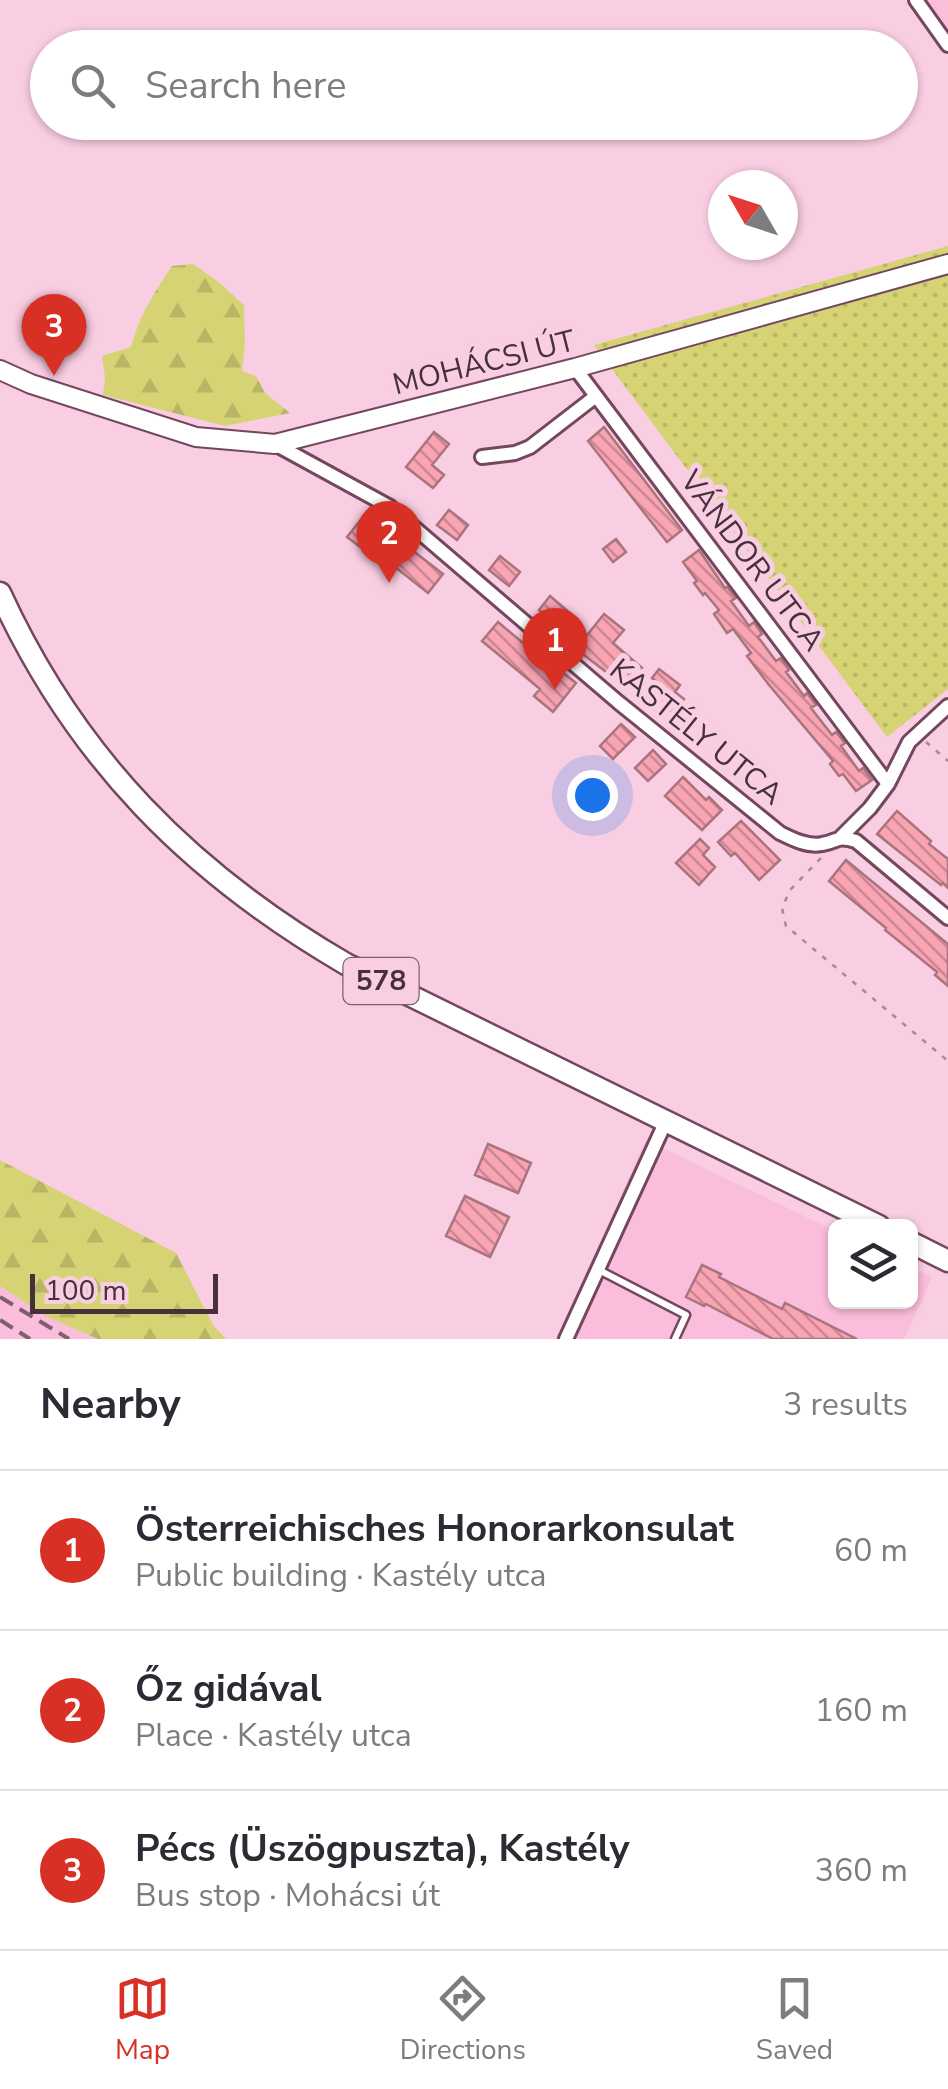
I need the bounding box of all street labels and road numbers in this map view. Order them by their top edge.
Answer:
street label: MOHÁCSI ÚT [389,321,579,405]
street label: VÁNDOR UTCA [670,462,834,660]
street label: KASTÉLY UTCA [601,649,791,815]
road number: 578 [344,958,418,1004]

